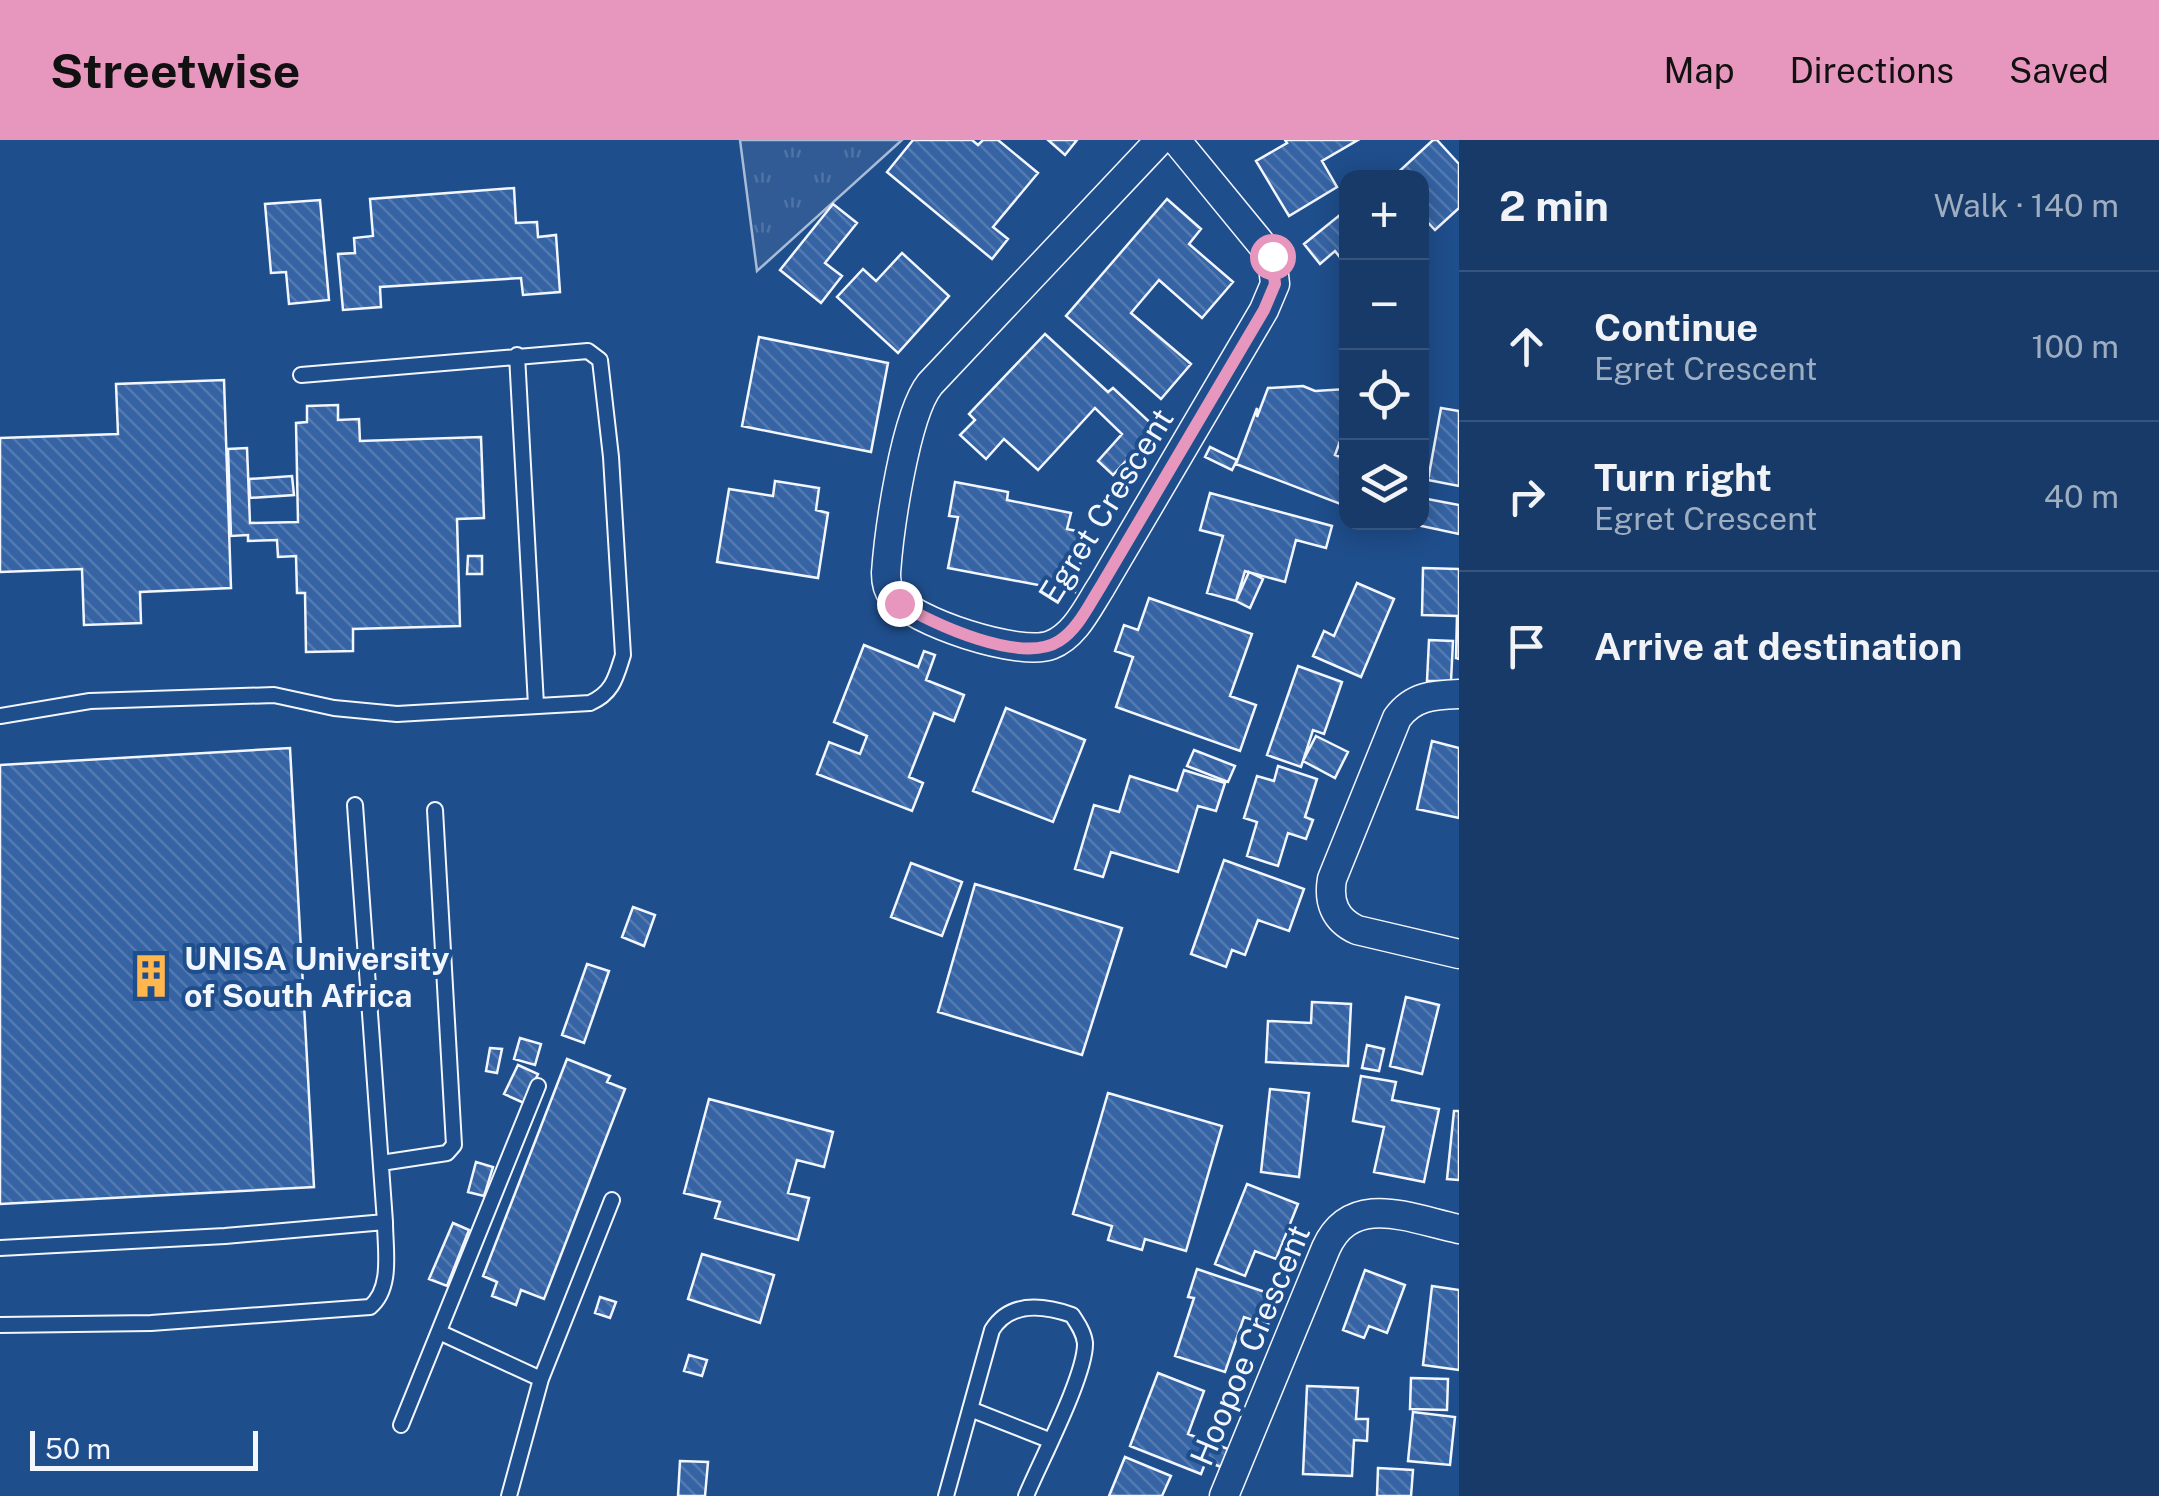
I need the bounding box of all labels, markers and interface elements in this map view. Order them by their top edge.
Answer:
text: Streetwise [50,42,300,99]
text: Map [1663,50,1734,91]
text: Directions [1789,50,1954,91]
text: Saved [2009,50,2109,91]
map controls [1339,170,1429,530]
button: + [1339,170,1429,260]
text: 2 min [1499,181,1609,230]
text: Walk · 140 m [1934,187,2119,224]
route start [1250,234,1296,280]
button: − [1339,260,1429,350]
text: Continue [1594,305,1758,350]
icon: ahead [1499,319,1554,374]
text: 100 m [2032,328,2119,365]
button: locate [1339,350,1429,440]
text: Egret Crescent [1594,350,1817,387]
street label: Egret Crescent [1031,401,1181,611]
button: layers [1339,440,1429,530]
text: Turn right [1594,455,1772,500]
icon: right [1499,469,1554,524]
text: 40 m [2044,478,2119,515]
text: Egret Crescent [1594,500,1817,537]
route end [877,581,923,627]
icon: arrive [1499,619,1554,674]
text: Arrive at destination [1594,624,1962,669]
place label: UNISA University of South Africa [184,940,449,1014]
building icon: UNISA University of South Africa [127,952,175,1000]
street label: Hoopoe Crescent [1183,1219,1317,1471]
scale bar [30,1426,258,1470]
text: 50 m [45,1432,111,1465]

